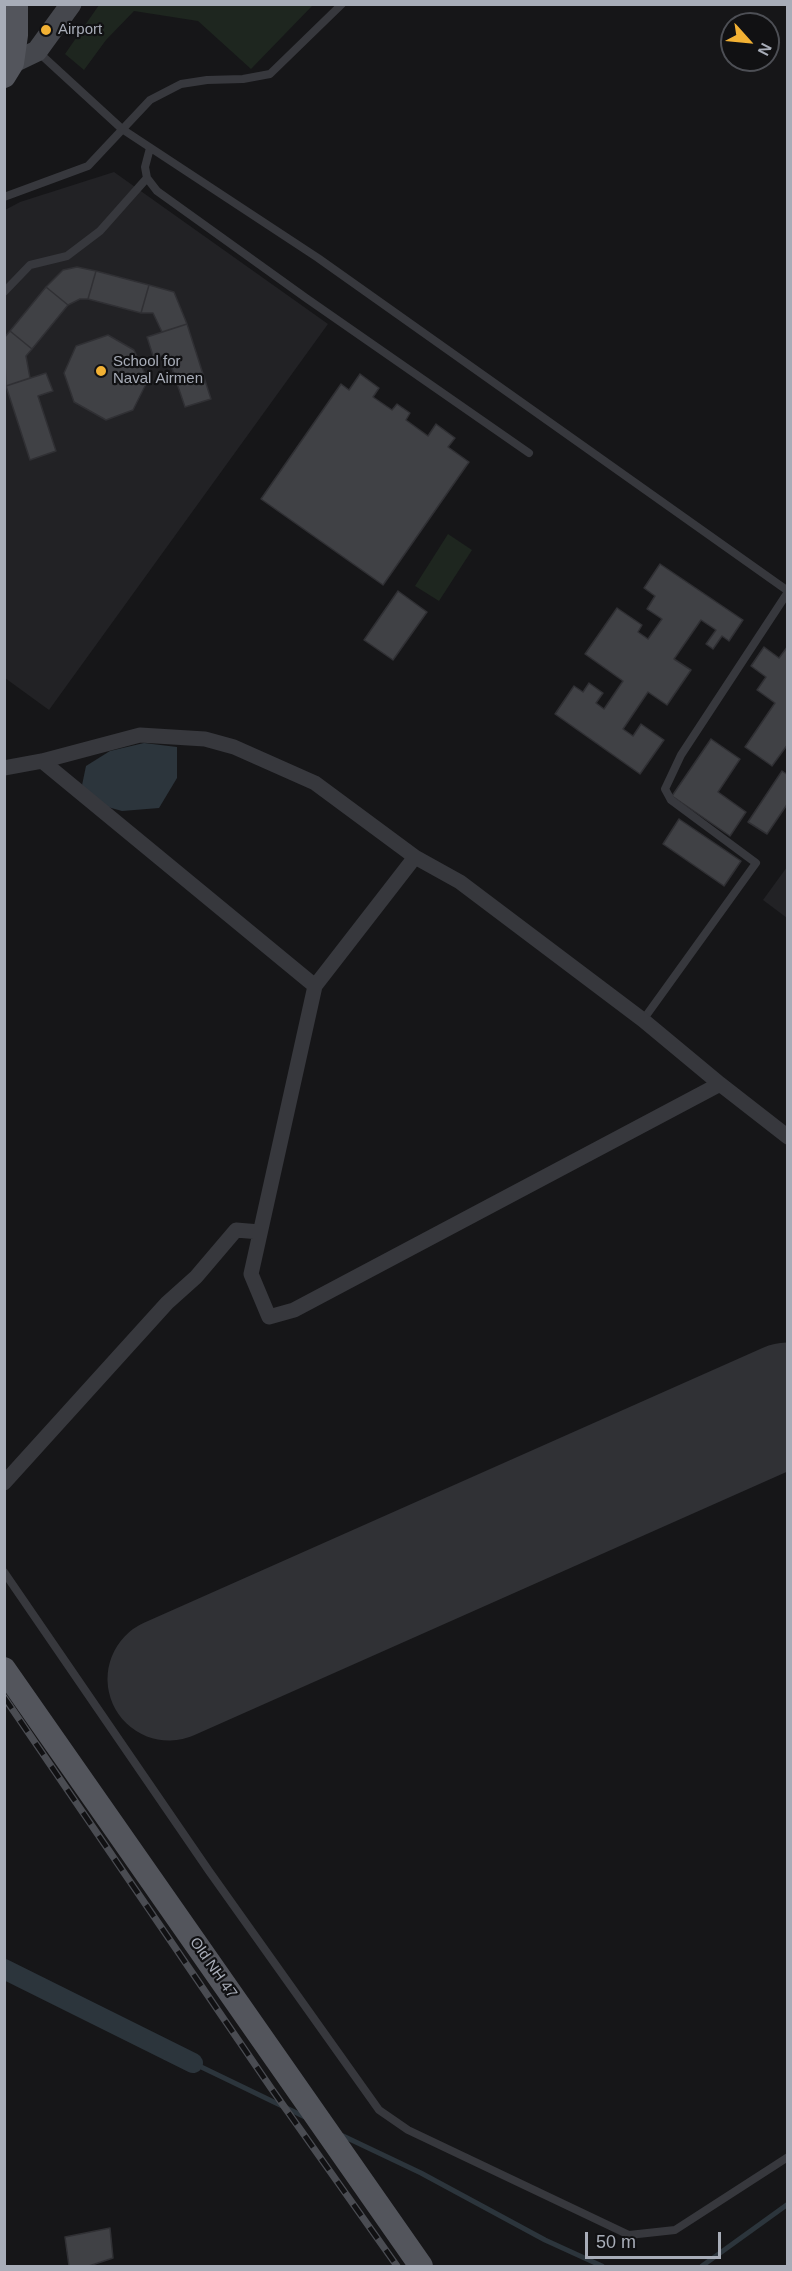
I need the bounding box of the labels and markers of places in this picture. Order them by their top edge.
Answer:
place label: Airport [58,21,102,39]
marker: Airport [39,23,53,37]
place label: School for Naval Airmen [113,353,203,388]
marker: School for Naval Airmen [94,364,108,378]

